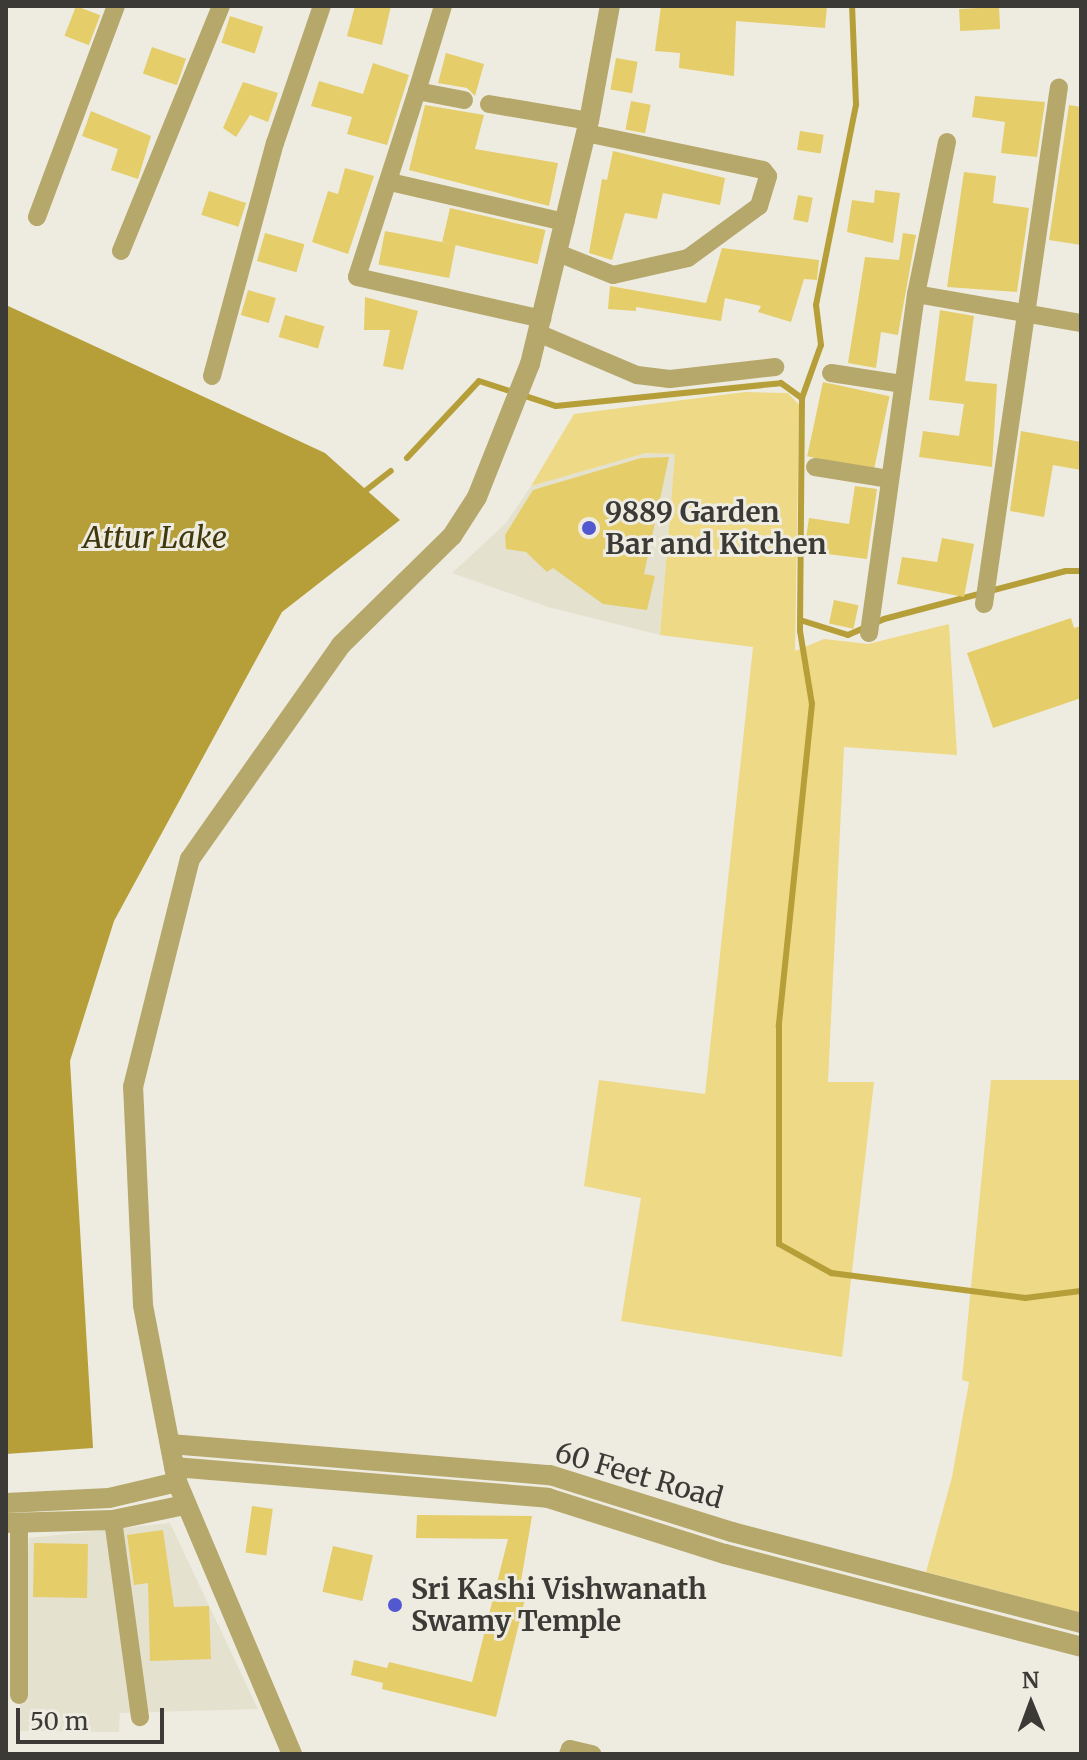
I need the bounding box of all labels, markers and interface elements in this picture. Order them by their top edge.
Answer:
place label: 9889 Garden Bar and Kitchen [605,495,827,561]
water label: Attur Lake [83,519,227,555]
marker: 9889 Garden Bar and Kitchen [580,519,598,537]
street label: 60 Feet Road [551,1435,727,1515]
place label: Sri Kashi Vishwanath Swamy Temple [411,1572,707,1638]
marker: Sri Kashi Vishwanath Swamy Temple [386,1596,404,1614]
north arrow [991,1664,1071,1744]
text: N [1022,1666,1040,1694]
scale bar [20,1692,168,1742]
text: 50 m [30,1706,89,1737]

